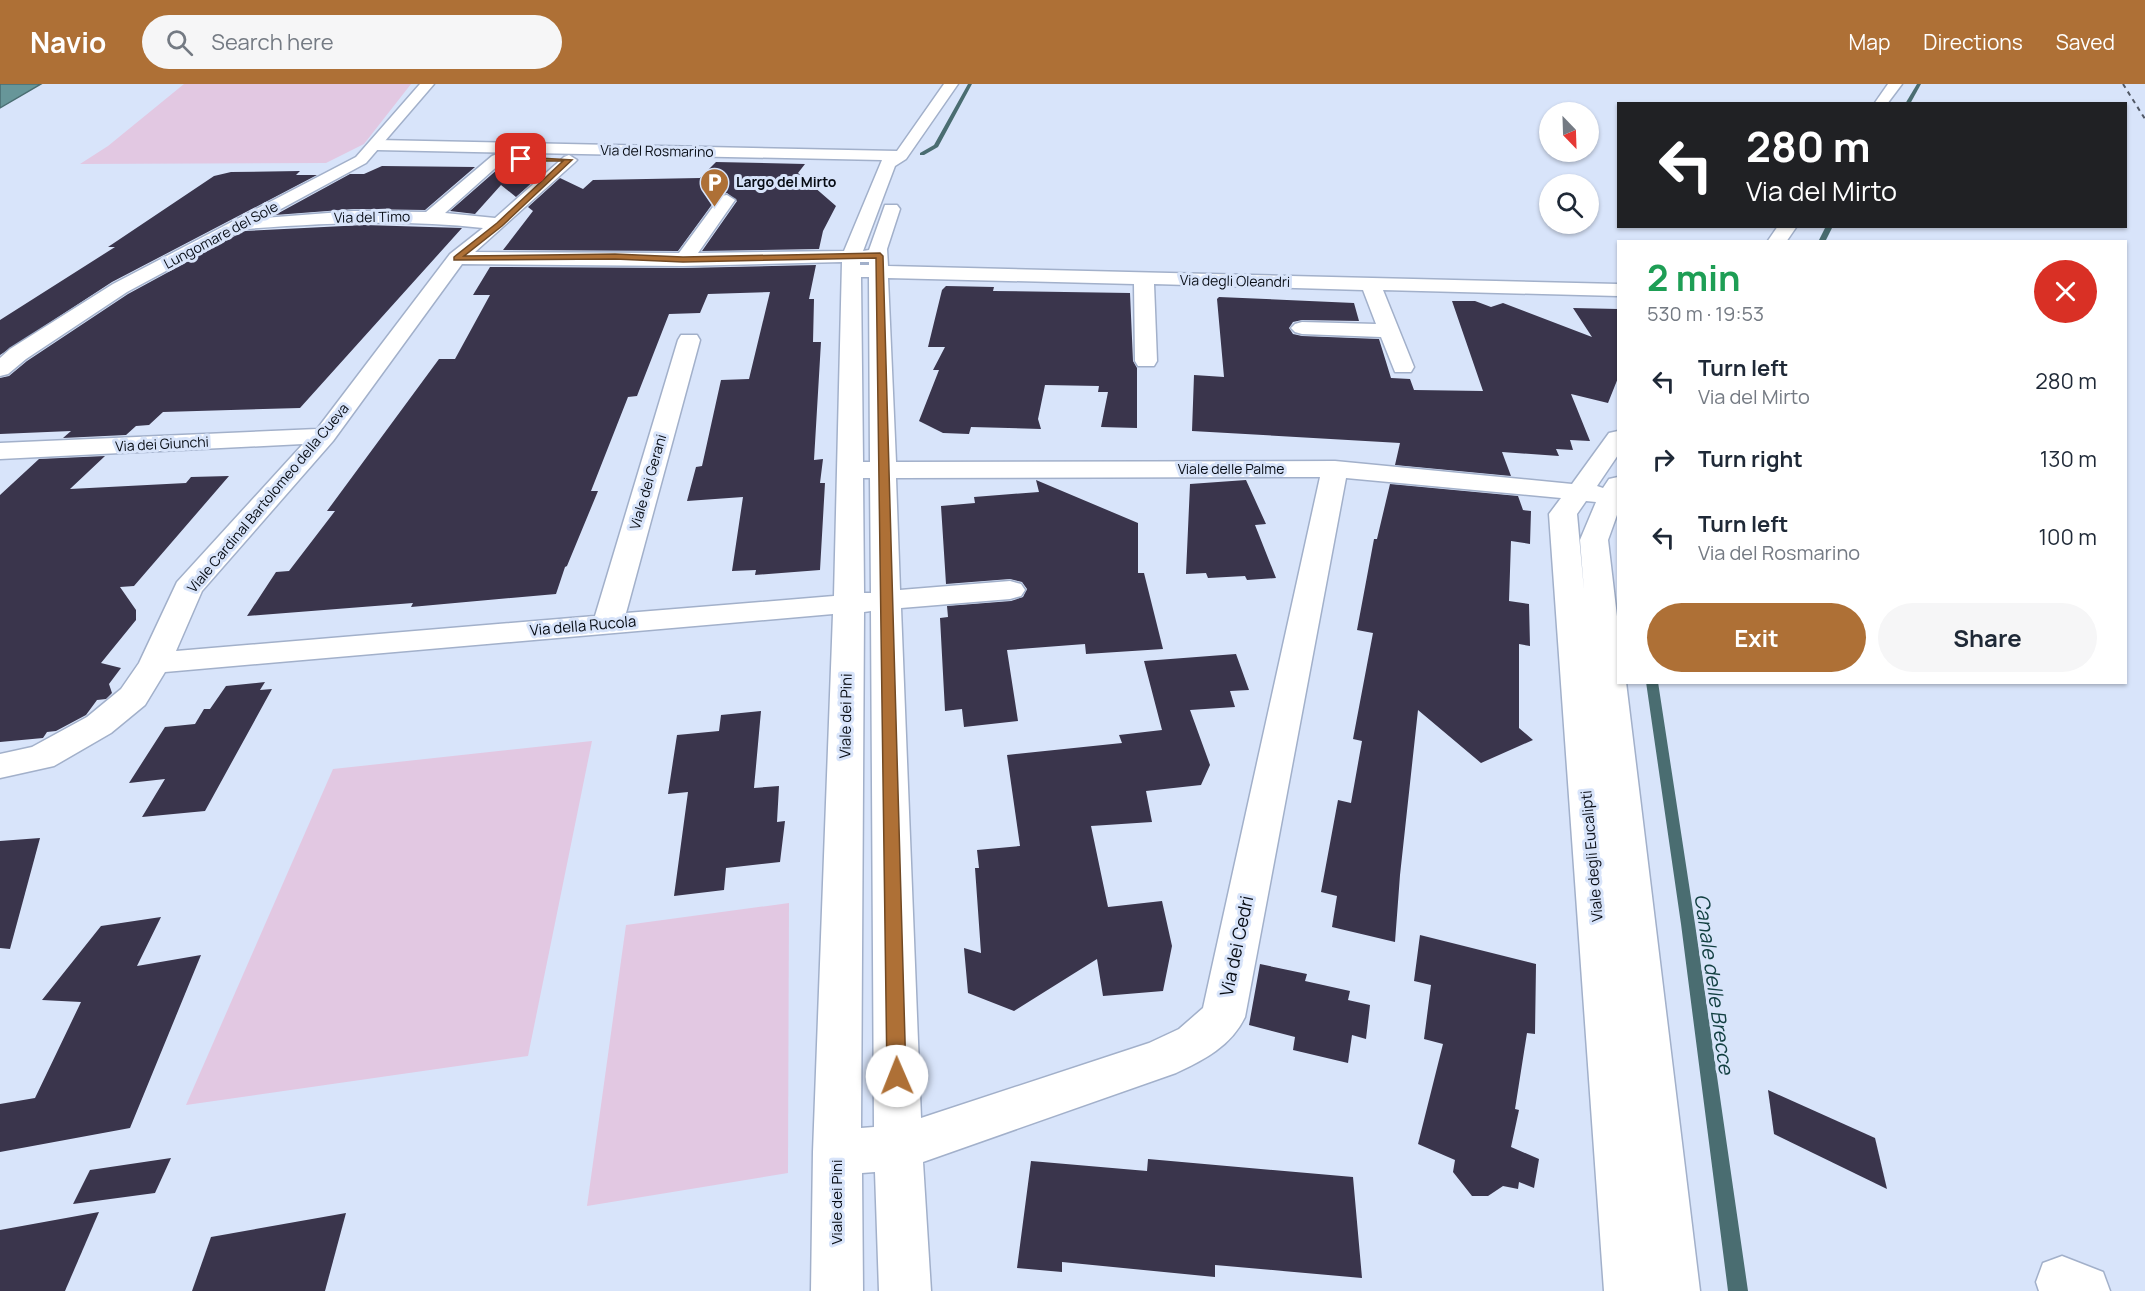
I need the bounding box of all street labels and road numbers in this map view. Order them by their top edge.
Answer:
street label: Via del Rosmarino [600,140,714,161]
street label: Lungomare del Sole [160,196,281,273]
street label: Via del Timo [334,206,410,227]
street label: Via degli Oleandri [1180,270,1290,291]
street label: Viale Cardinal Bartolomeo della Cueva [183,399,353,596]
street label: Via dei Giunchi [115,432,209,455]
street label: Viale dei Gerani [625,432,670,532]
street label: Viale delle Palme [1178,459,1284,478]
street label: Via della Rucola [529,610,637,641]
street label: Viale dei Pini [834,673,857,759]
street label: Viale degli Eucalipti [1575,789,1608,923]
street label: Via dei Cedri [1214,893,1258,998]
street label: Viale dei Pini [826,1160,847,1245]

